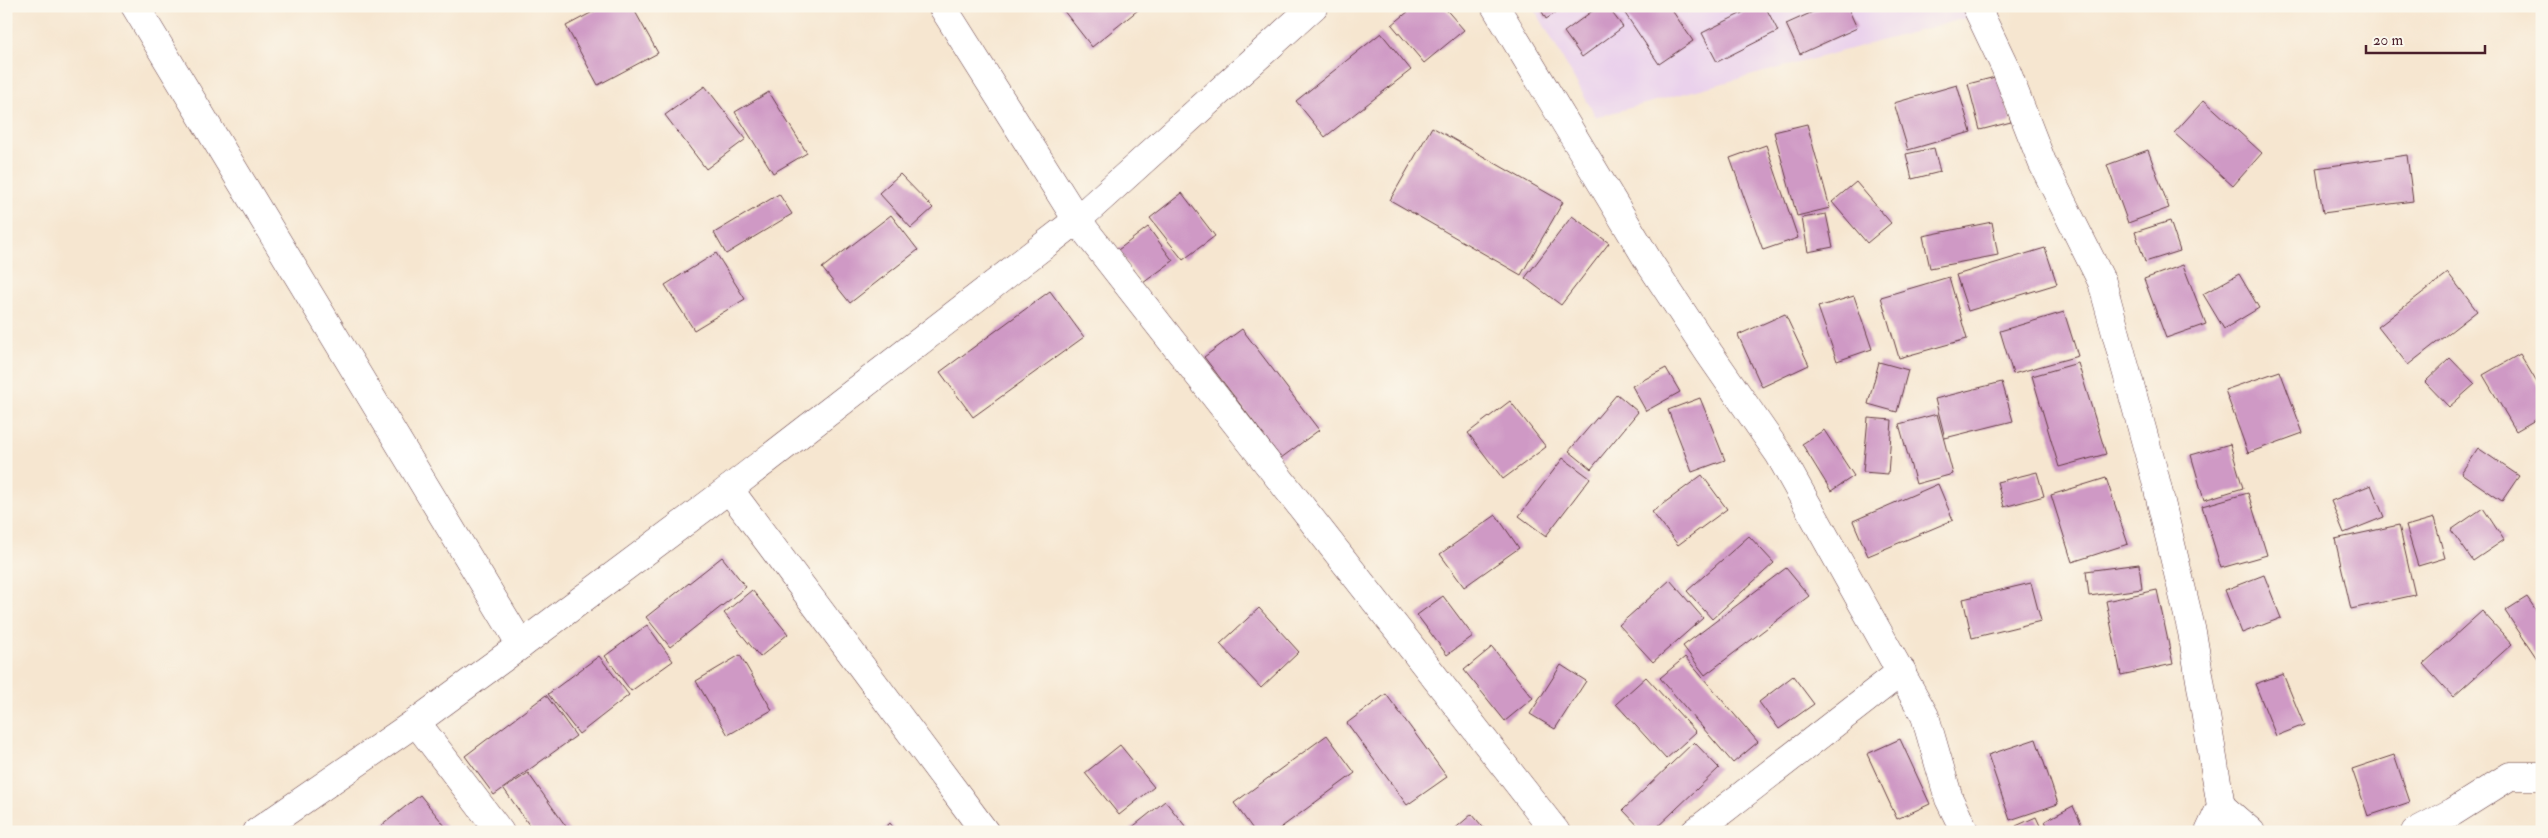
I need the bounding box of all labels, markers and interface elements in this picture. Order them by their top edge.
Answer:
scale bar [2366,22,2484,54]
text: 20 m [2373,31,2403,50]

